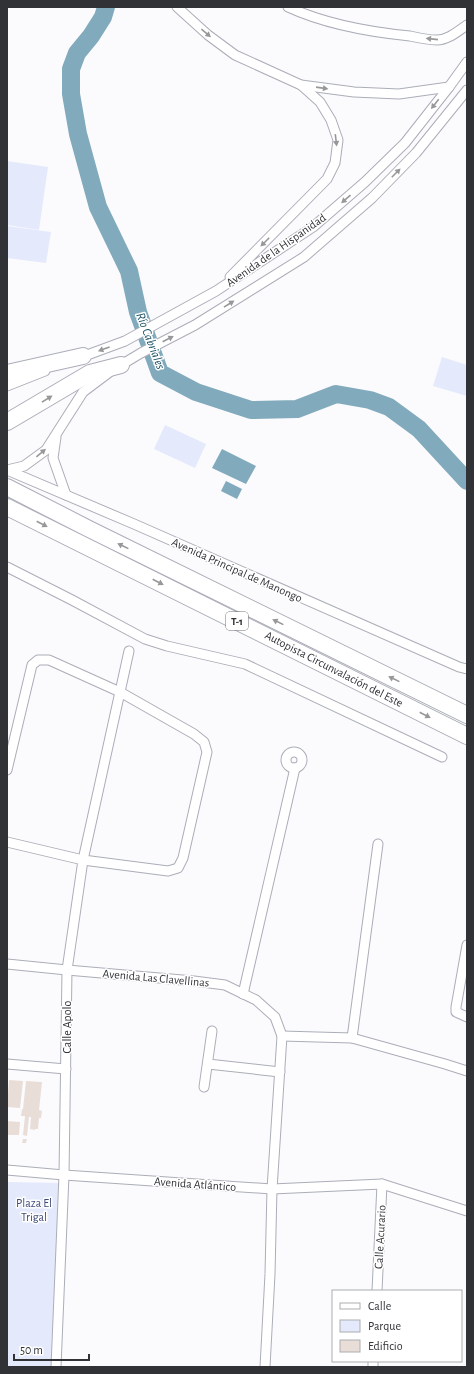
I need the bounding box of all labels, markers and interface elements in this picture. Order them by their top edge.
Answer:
one-way arrow [201,29,212,38]
one-way arrow [426,36,438,42]
one-way arrow [316,85,328,91]
one-way arrow [431,99,440,110]
one-way arrow [333,134,339,146]
one-way arrow [391,168,401,178]
one-way arrow [341,194,352,203]
street label: Avenida de la Hispanidad [224,211,328,289]
one-way arrow [260,237,270,247]
one-way arrow [223,301,235,308]
water label: Río Cabriales [133,311,167,371]
one-way arrow [162,336,174,342]
one-way arrow [97,346,109,352]
one-way arrow [42,395,52,403]
one-way arrow [36,449,47,458]
one-way arrow [36,521,48,527]
street label: Avenida Principal de Manongo [170,536,304,604]
one-way arrow [117,543,129,549]
one-way arrow [153,579,164,585]
road number: T-1 [226,612,248,630]
one-way arrow [272,619,283,625]
street label: Autopista Circunvalación del Este [263,629,405,709]
one-way arrow [389,676,400,682]
one-way arrow [419,712,431,718]
street label: Avenida Las Clavellinas [102,967,210,989]
street label: Calle Apolo [61,1001,73,1053]
street label: Avenida Atlántico [154,1175,237,1193]
park label: Plaza El Trigal [16,1197,52,1223]
street label: Calle Acurario [372,1204,388,1269]
legend [332,1290,462,1362]
text: Calle [368,1300,391,1312]
text: Parque [368,1320,401,1332]
scale bar [14,1336,89,1362]
text: Edificio [368,1340,403,1352]
text: 50 m [20,1344,43,1356]

